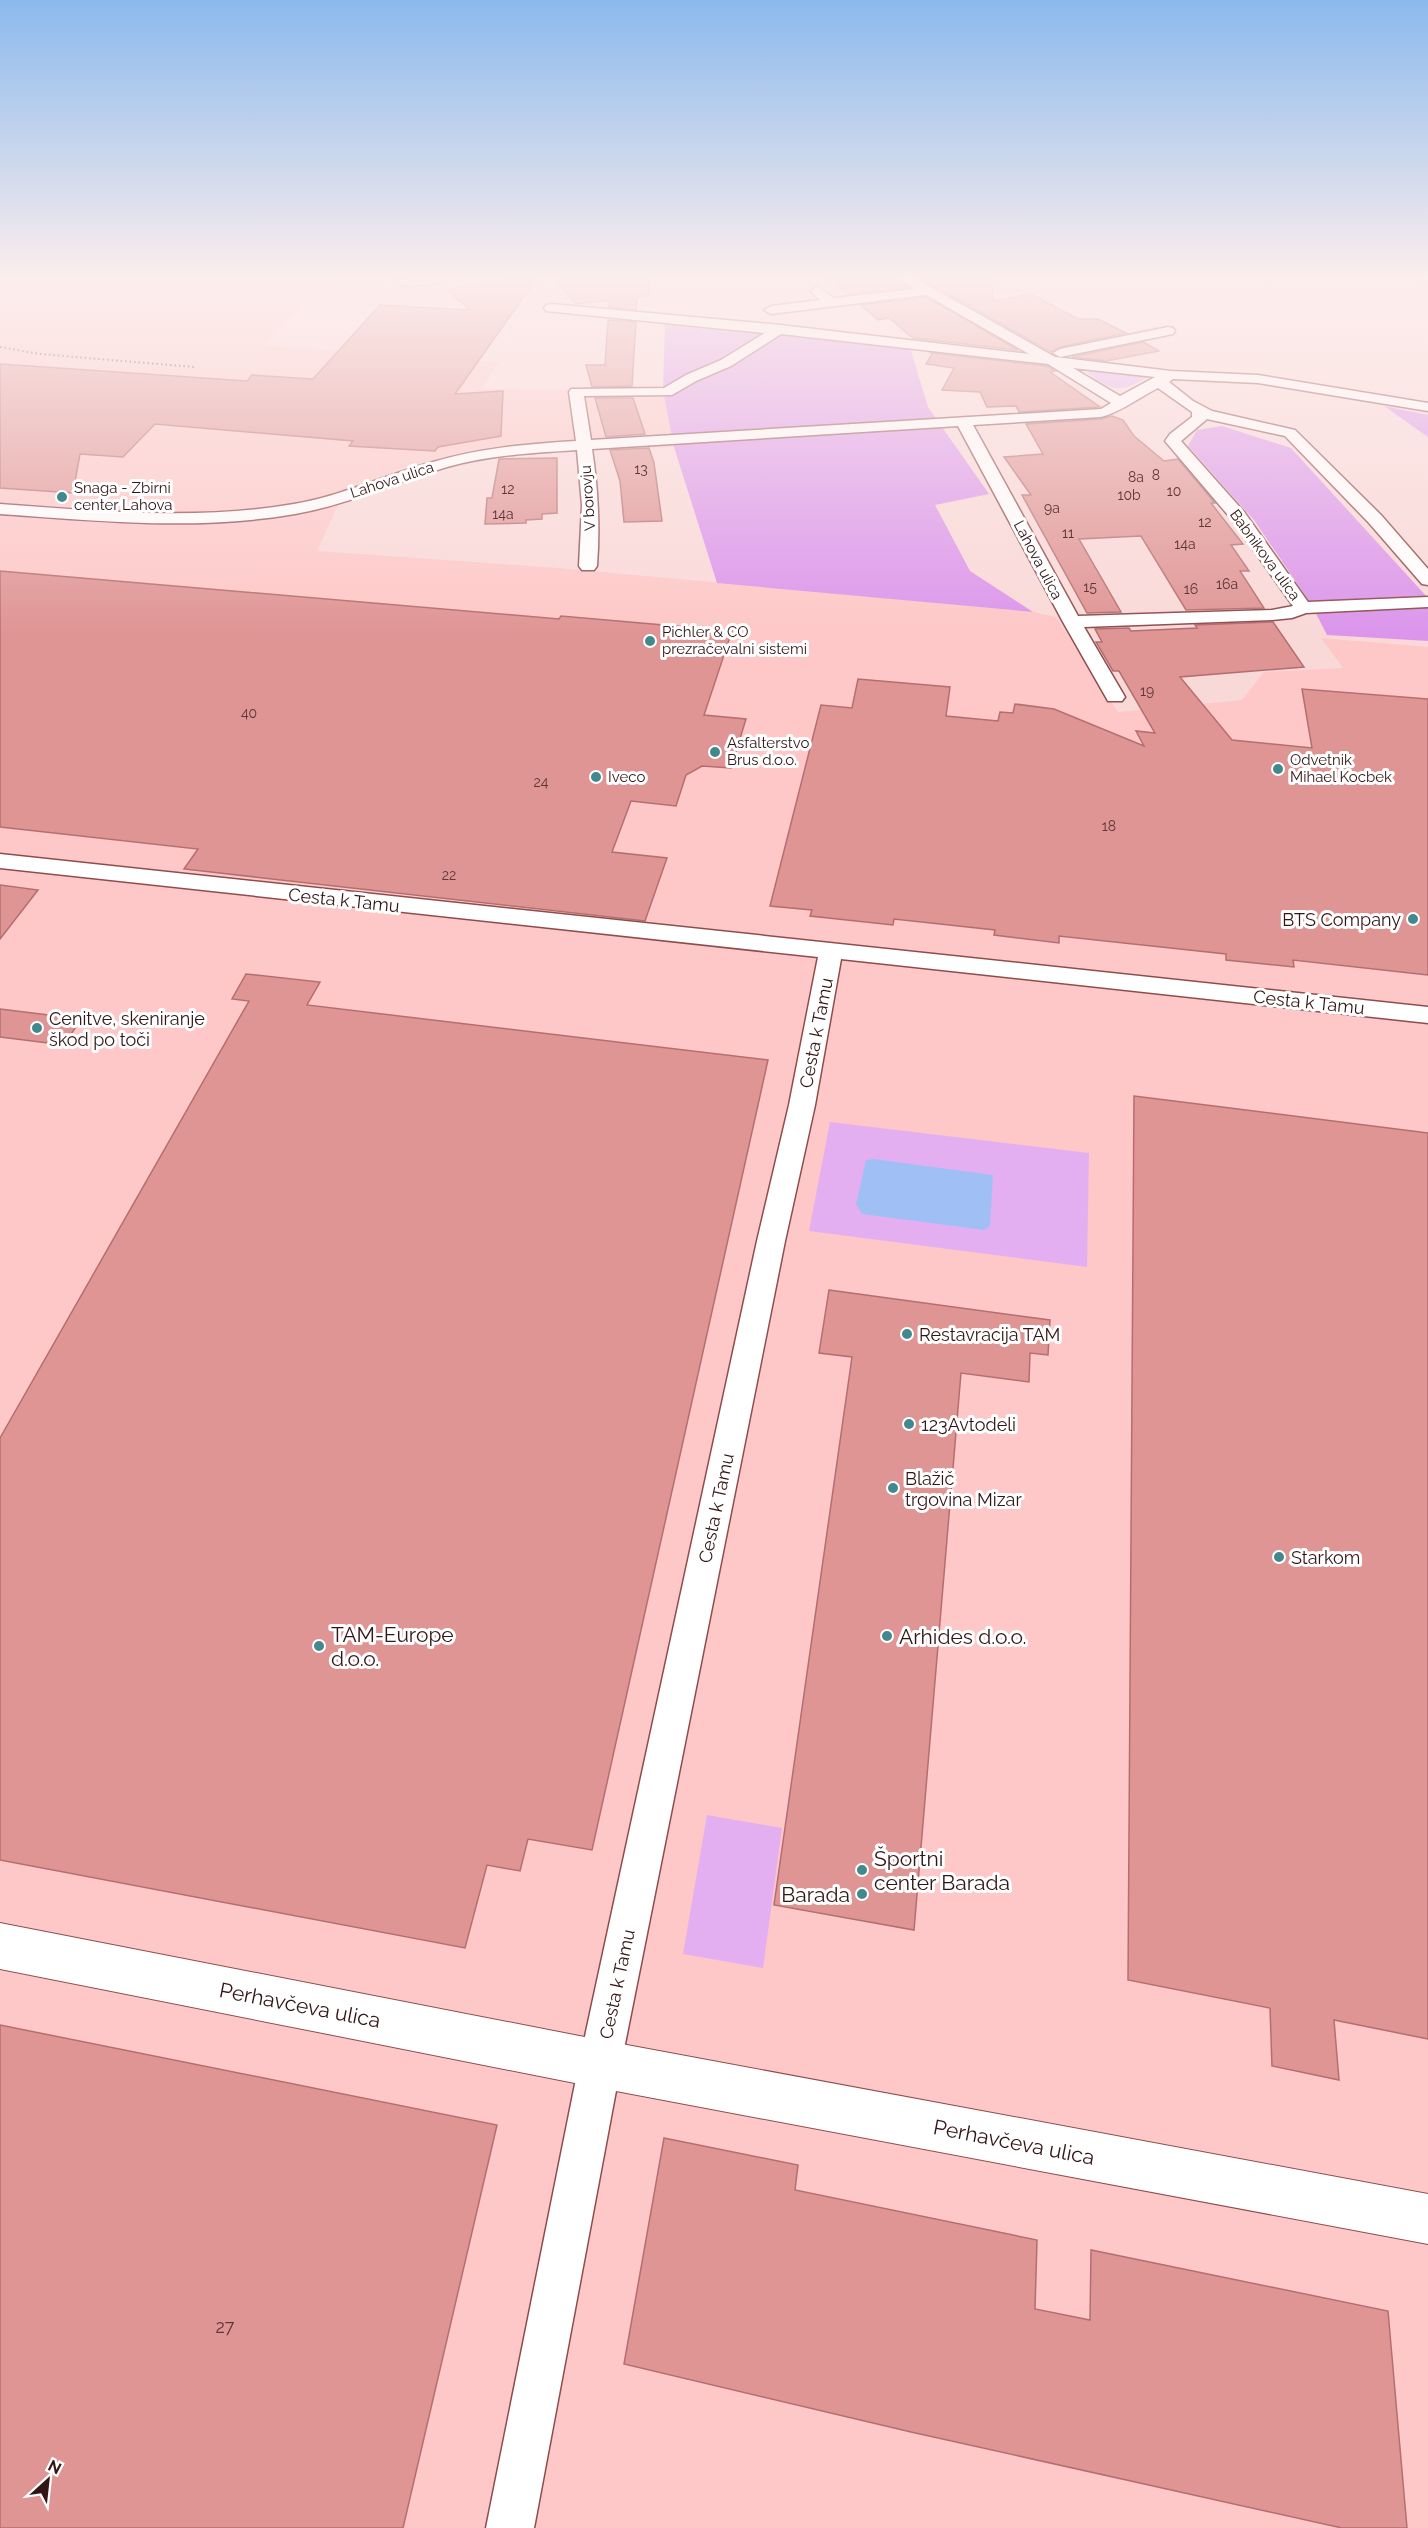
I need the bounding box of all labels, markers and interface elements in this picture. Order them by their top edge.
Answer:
street label: Lahova ulica [348,458,436,502]
house number: 13 [634,461,648,477]
street label: V borovju [577,465,599,531]
house number: 8 [1152,467,1160,483]
house number: 8a [1128,469,1144,485]
place label: Snaga - Zbirni center Lahova [74,479,172,514]
house number: 12 [501,481,515,497]
house number: 10 [1167,483,1181,499]
house number: 10b [1117,487,1141,503]
marker: Snaga - Zbirni center Lahova [55,490,69,504]
house number: 9a [1044,500,1060,516]
house number: 14a [492,506,514,522]
street label: Babnikova ulica [1226,506,1304,604]
house number: 12 [1198,514,1212,530]
street label: Lahova ulica [1010,517,1066,603]
house number: 11 [1062,525,1074,541]
house number: 14a [1174,536,1196,552]
house number: 16a [1216,576,1238,592]
house number: 15 [1083,579,1097,595]
house number: 16 [1184,581,1198,597]
place label: Pichler & CO prezračevalni sistemi [662,623,807,658]
marker: Pichler & CO prezračevalni sistemi [643,634,657,648]
house number: 19 [1140,683,1154,699]
house number: 40 [241,705,257,721]
place label: Asfalterstvo Brus d.o.o. [727,734,809,769]
marker: Asfalterstvo Brus d.o.o. [708,745,722,759]
place label: Odvetnik Mihael Kocbek [1290,751,1392,786]
marker: Odvetnik Mihael Kocbek [1271,762,1285,776]
place label: Iveco [608,768,645,786]
marker: Iveco [589,770,603,784]
house number: 24 [534,774,549,790]
house number: 18 [1102,818,1116,834]
house number: 22 [442,867,456,883]
street label: Cesta k Tamu [287,884,401,916]
place label: BTS Company [1282,909,1401,930]
marker: BTS Company [1406,912,1420,926]
street label: Cesta k Tamu [795,976,837,1090]
street label: Cesta k Tamu [1252,986,1366,1018]
place label: Cenitve, skeniranje škod po toči [49,1008,205,1050]
marker: Cenitve, skeniranje škod po toči [30,1021,44,1035]
place label: Restavracija TAM [919,1324,1060,1345]
marker: Restavracija TAM [900,1327,914,1341]
place label: 123Avtodeli [921,1414,1016,1435]
marker: 123Avtodeli [902,1417,916,1431]
street label: Cesta k Tamu [694,1451,738,1565]
place label: Blažič trgovina Mizar [905,1468,1022,1510]
marker: Blažič trgovina Mizar [886,1481,900,1495]
place label: Starkom [1291,1547,1360,1568]
marker: Starkom [1272,1550,1286,1564]
place label: TAM-Europe d.o.o. [331,1622,454,1671]
place label: Arhides d.o.o. [899,1624,1027,1649]
marker: Arhides d.o.o. [880,1629,894,1643]
marker: TAM-Europe d.o.o. [312,1639,326,1653]
place label: Športni center Barada [874,1846,1010,1895]
marker: Športni center Barada [855,1863,869,1877]
place label: Barada [781,1882,850,1907]
marker: Barada [855,1887,869,1901]
street label: Cesta k Tamu [595,1927,639,2041]
street label: Perhavčeva ulica [217,1977,383,2033]
street label: Perhavčeva ulica [931,2114,1097,2170]
house number: 27 [215,2316,235,2337]
north arrow [18,2450,78,2510]
text: N [45,2456,64,2478]

